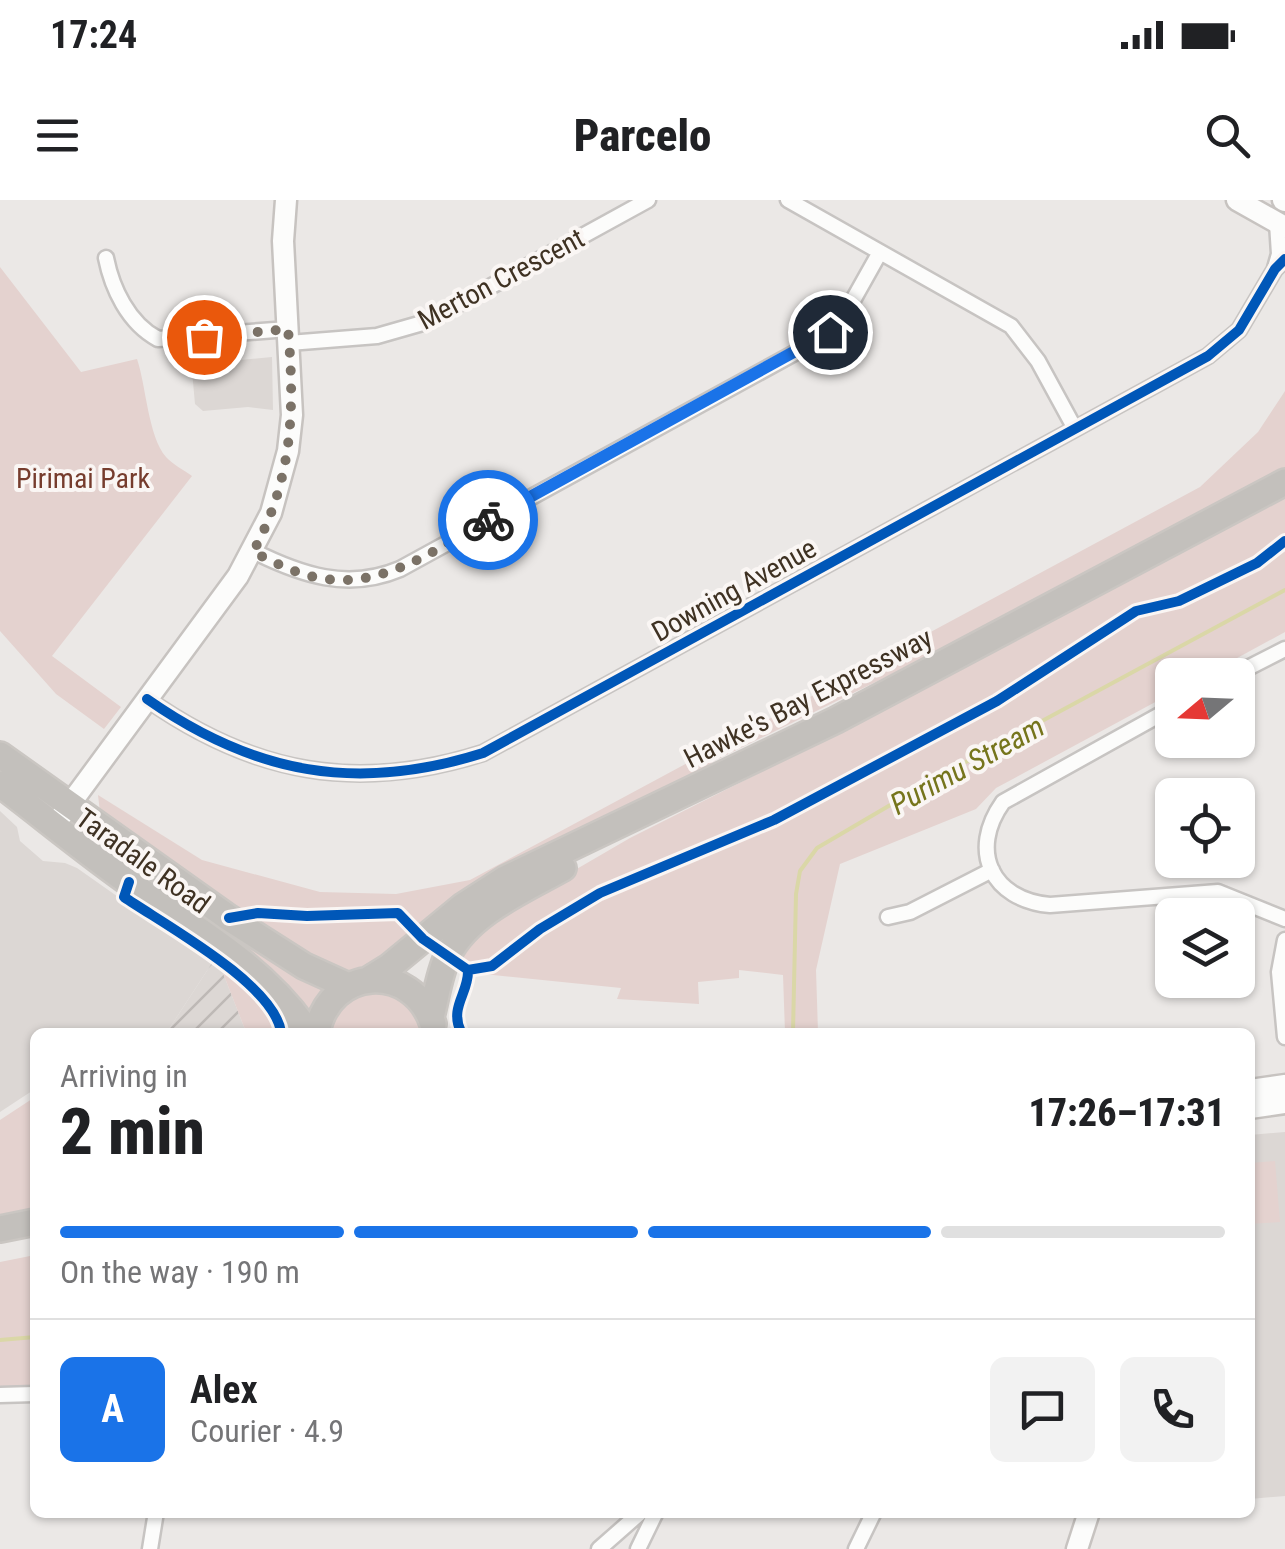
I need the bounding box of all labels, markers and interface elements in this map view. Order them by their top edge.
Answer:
text: 17:24 [50,13,137,57]
icon: menu [30,108,85,163]
icon: search [1200,108,1255,163]
text: Parcelo [574,109,711,162]
street label: Merton Crescent [412,221,590,337]
pin [788,290,873,375]
pin [162,295,247,380]
icon: home [803,305,858,360]
icon: bag [177,310,232,365]
park label: Pirimai Park [16,462,150,495]
courier [438,470,538,570]
icon: bike [461,493,516,548]
street label: Downing Avenue [646,531,822,649]
street label: Hawke's Bay Expressway [679,621,938,775]
north arrow [1155,658,1255,758]
map controls [1155,658,1255,998]
water label: Purimu Stream [884,708,1050,822]
button: locate [1155,778,1255,878]
street label: Taradale Road [70,801,216,921]
button: layers [1155,898,1255,998]
text: Arriving in [60,1057,188,1095]
text: 17:26–17:31 [1028,1091,1225,1135]
text: 2 min [60,1094,205,1170]
text: On the way · 190 m [60,1253,300,1291]
button: chat [990,1357,1095,1462]
button: phone [1120,1357,1225,1462]
text: Alex [190,1368,258,1412]
text: A [101,1387,124,1431]
text: Courier · 4.9 [190,1412,344,1450]

